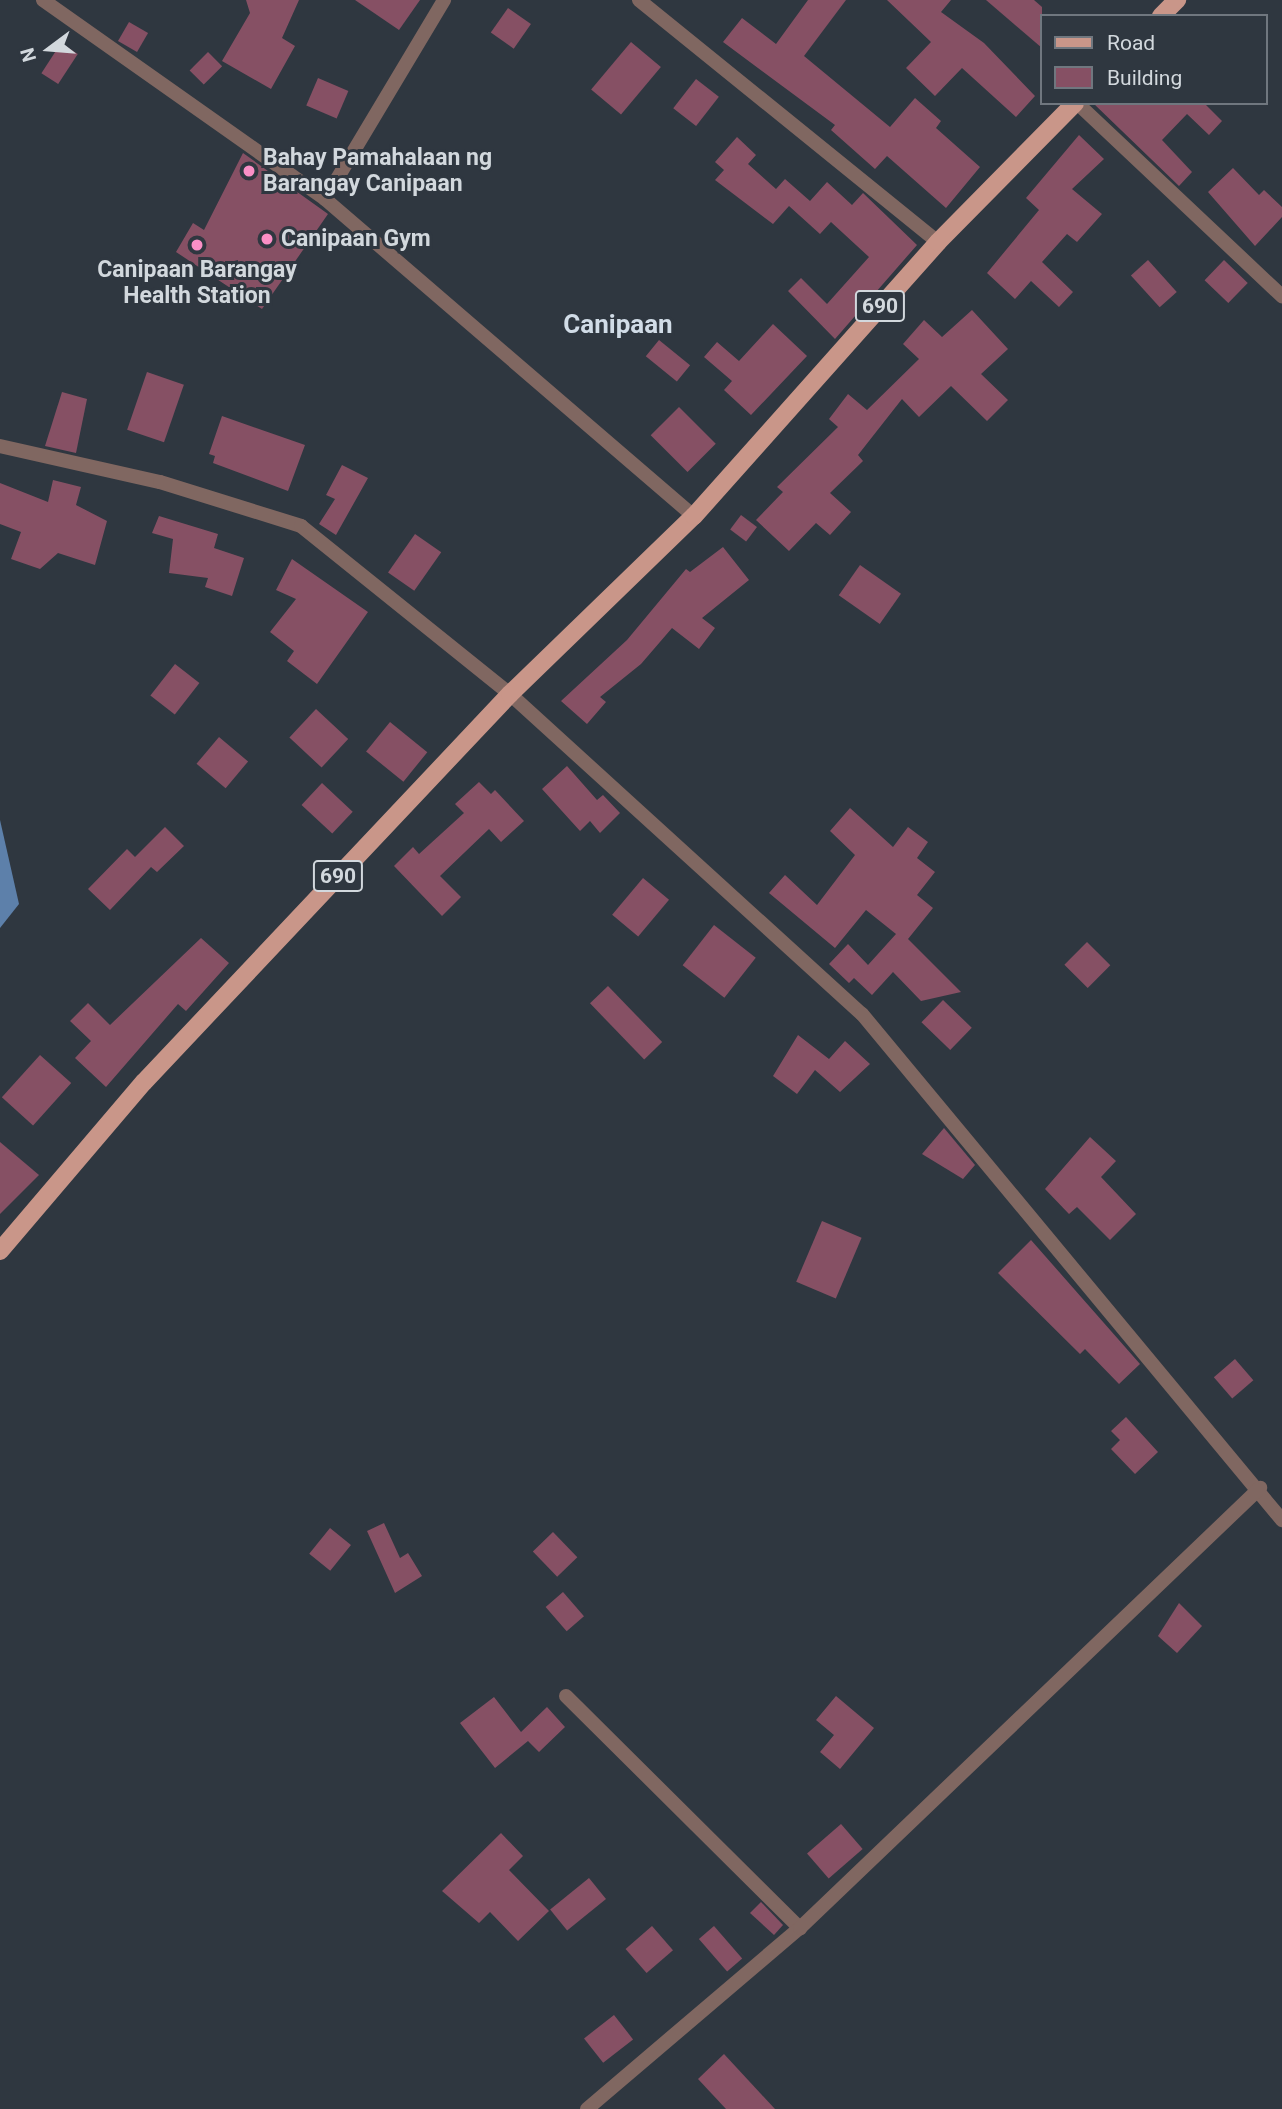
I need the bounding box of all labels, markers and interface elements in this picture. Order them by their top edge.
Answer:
north arrow [14,14,84,84]
legend [1040,14,1268,105]
text: Road [1107,31,1155,55]
text: N [15,45,41,65]
text: Building [1107,66,1182,90]
place label: Bahay Pamahalaan ng Barangay Canipaan [263,144,492,198]
marker: Bahay Pamahalaan ng Barangay Canipaan [241,163,257,179]
place label: Canipaan Gym [281,225,431,253]
marker: Canipaan Gym [259,231,275,247]
marker: Canipaan Barangay Health Station [189,237,205,253]
place label: Canipaan Barangay Health Station [97,256,297,310]
road number: 690 [854,288,906,324]
district label: Canipaan [563,309,673,341]
road number: 690 [312,858,364,894]

